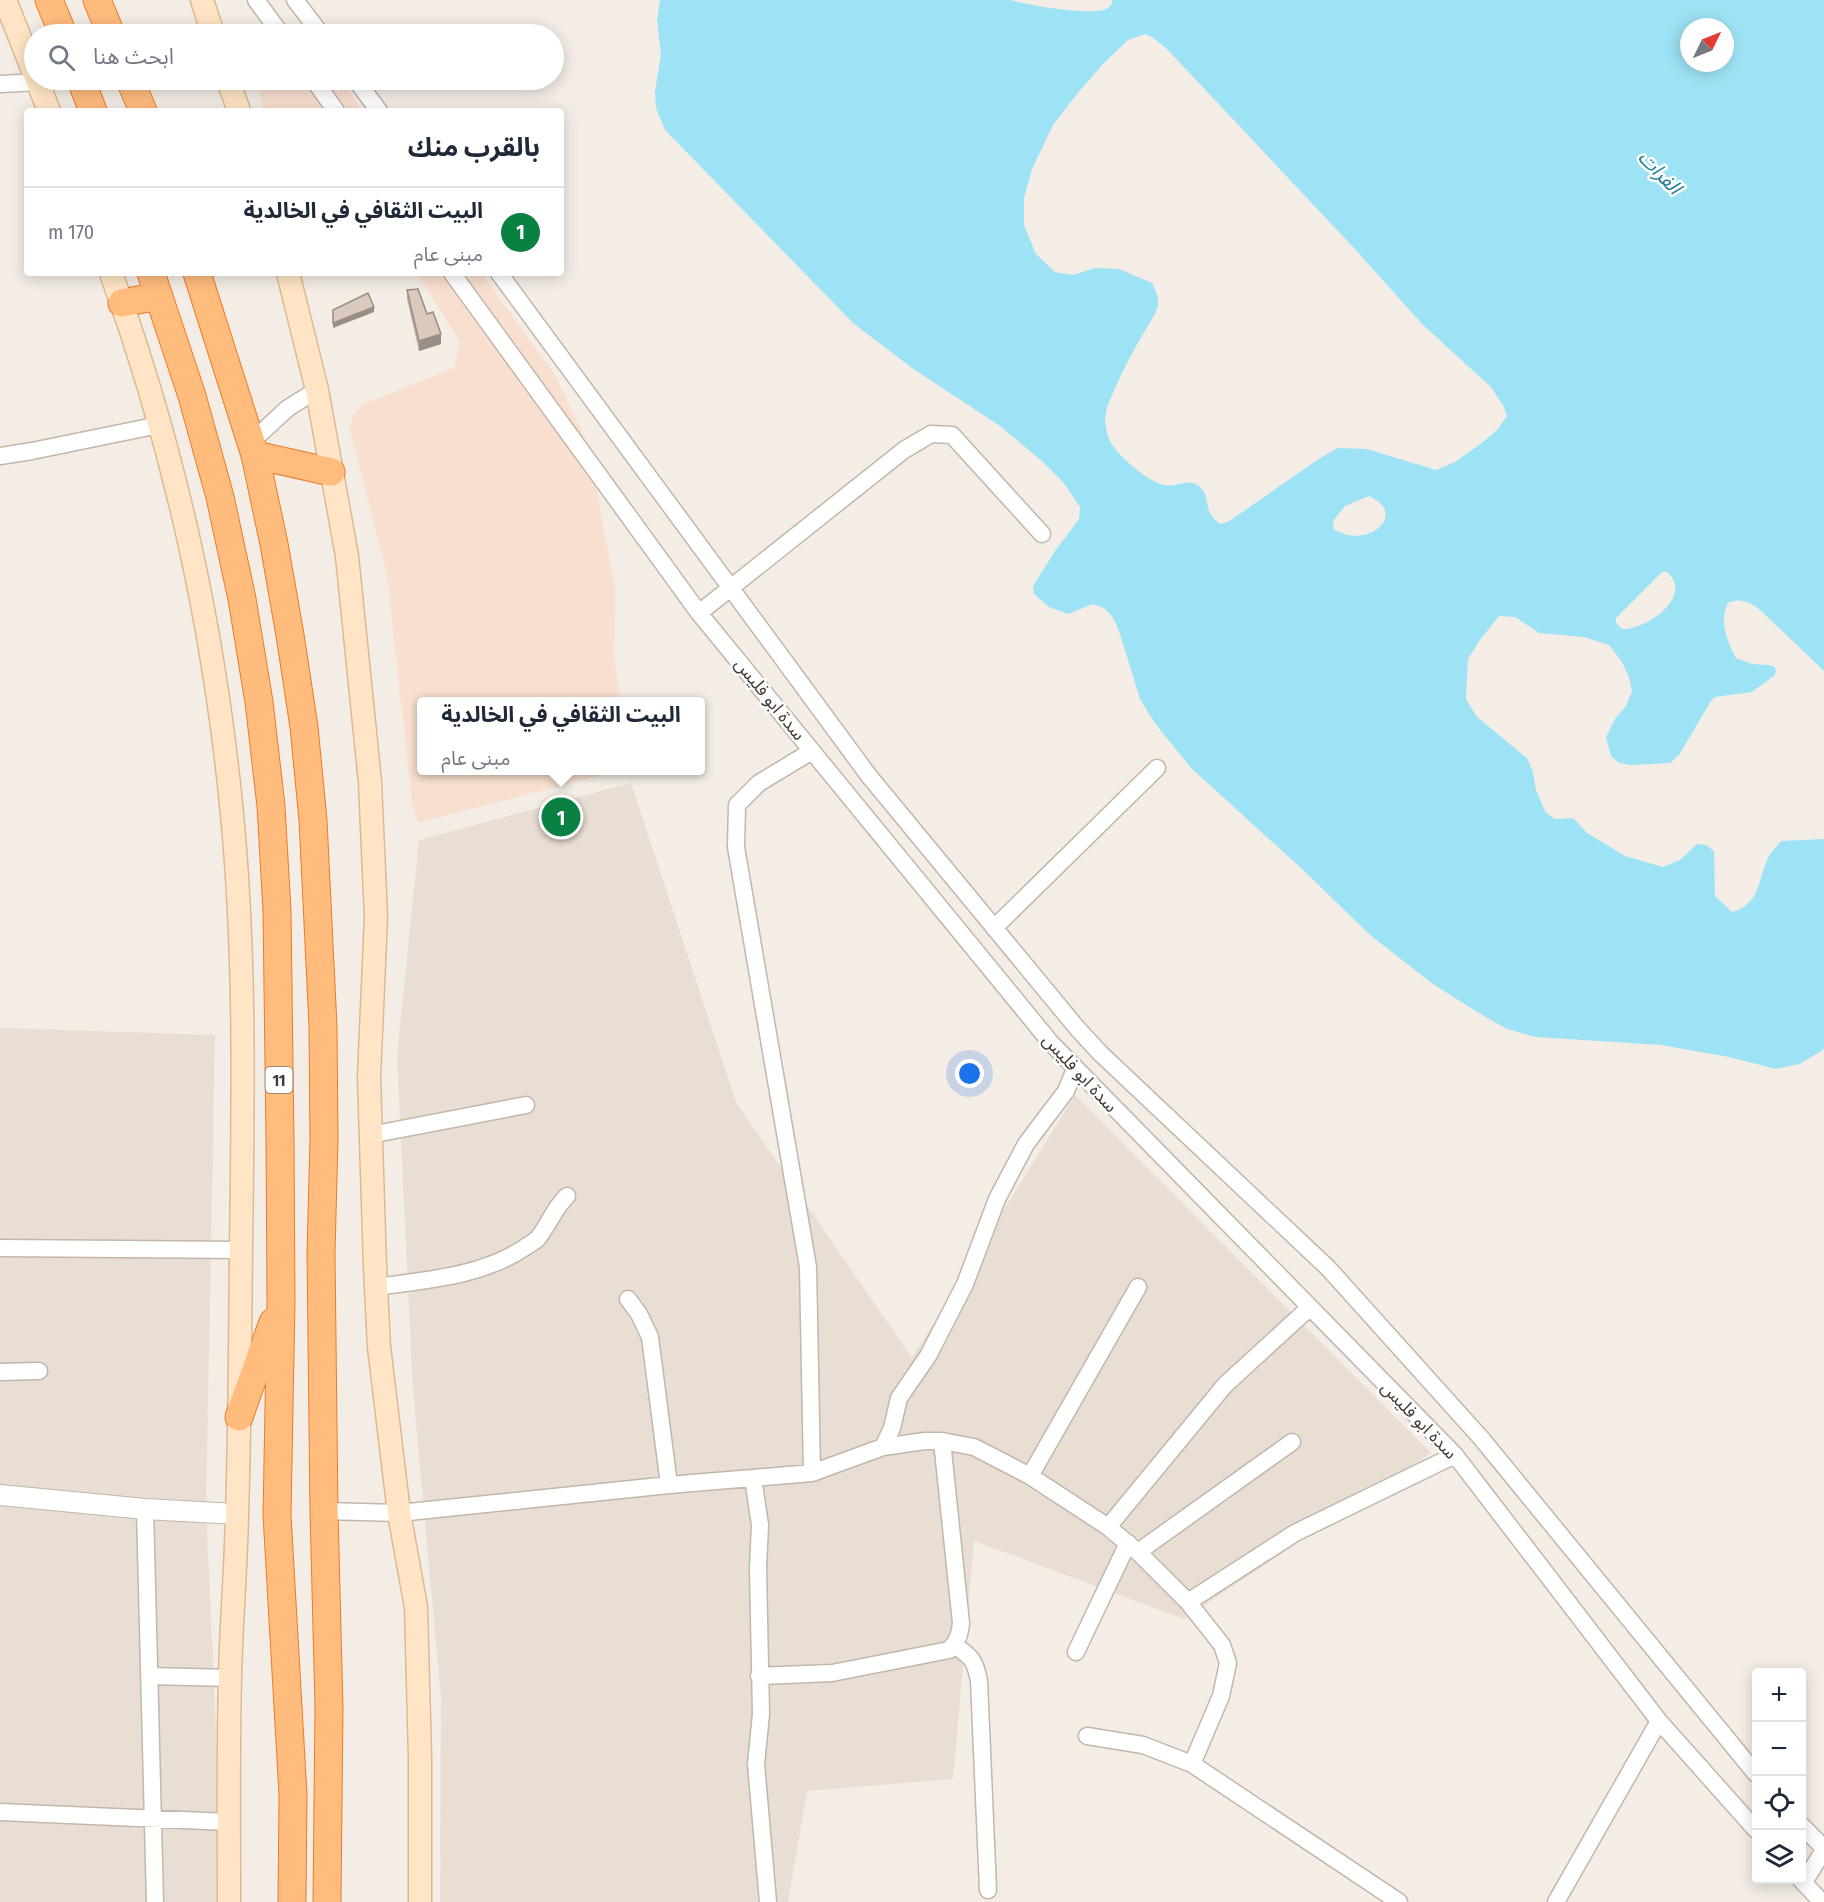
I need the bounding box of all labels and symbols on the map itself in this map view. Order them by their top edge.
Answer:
north arrow [1680,18,1734,72]
water label: الفرات [1633,145,1688,201]
street label: سدة ابو فليس [730,653,810,745]
pin: 1 [542,794,580,840]
street label: سدة ابو فليس [1038,1029,1122,1117]
your location [955,1059,984,1088]
road number: 11 [266,1067,292,1093]
street label: سدة ابو فليس [1376,1376,1462,1464]

